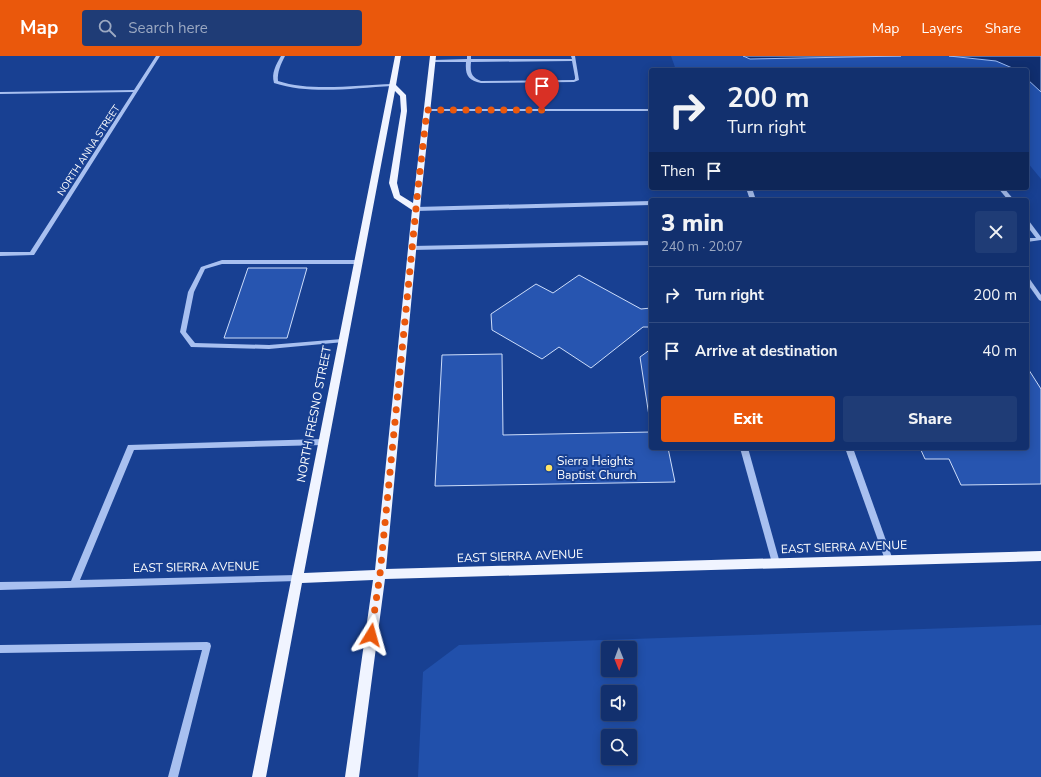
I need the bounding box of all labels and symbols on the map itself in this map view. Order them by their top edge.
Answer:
pin [525,69,559,110]
street label: NORTH ANNA STREET [54,102,124,199]
street label: NORTH FRESNO STREET [293,344,335,484]
place label: Sierra Heights Baptist Church [557,453,637,483]
marker: Sierra Heights Baptist Church [544,463,554,473]
street label: EAST SIERRA AVENUE [781,537,907,557]
street label: EAST SIERRA AVENUE [457,546,583,566]
street label: EAST SIERRA AVENUE [133,558,259,576]
position arrow [350,614,392,656]
north arrow [601,641,637,677]

